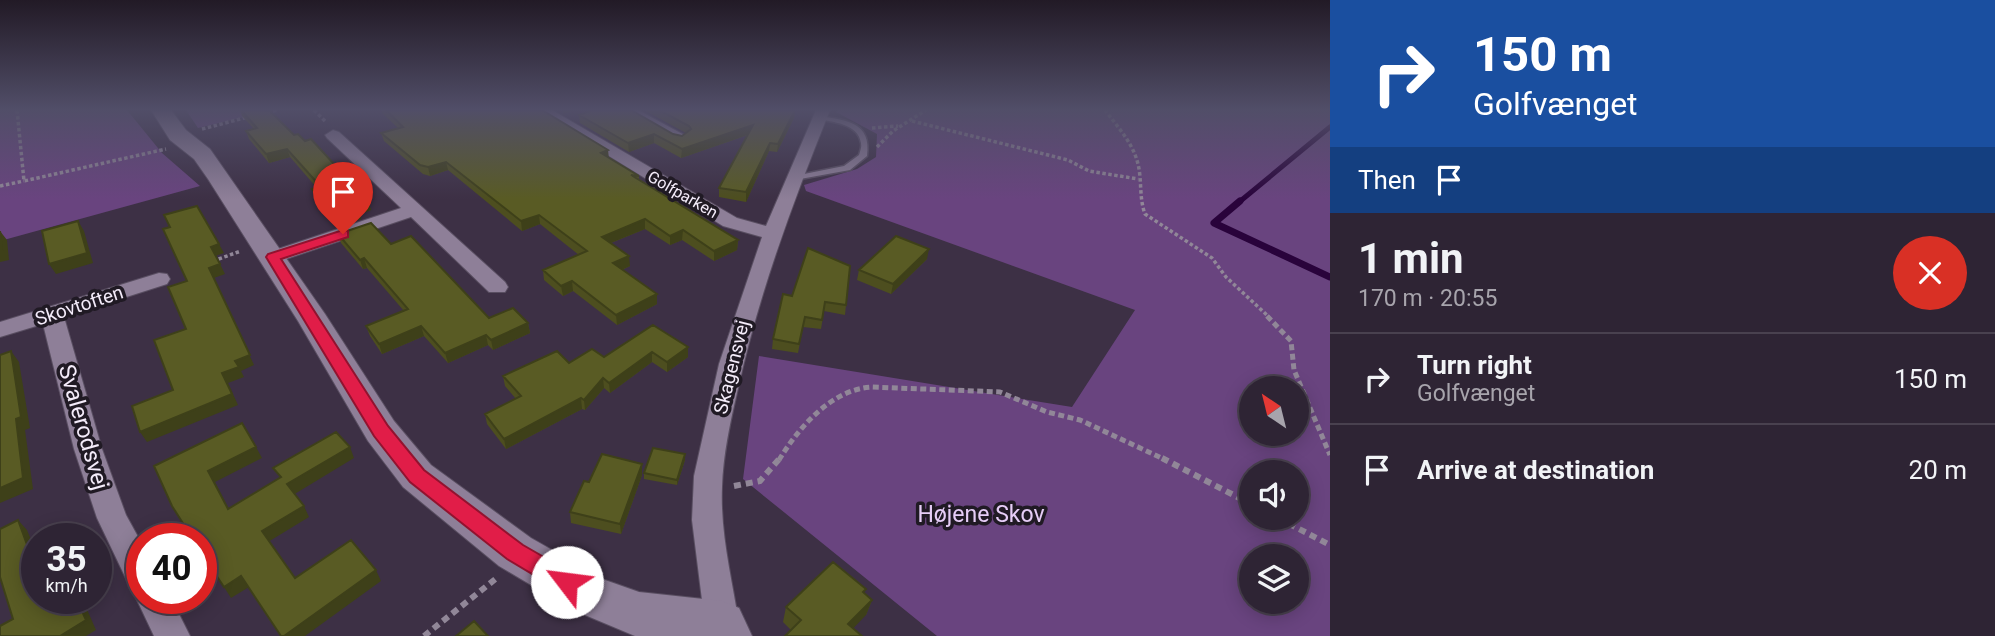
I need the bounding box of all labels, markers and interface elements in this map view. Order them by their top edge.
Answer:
text: 150 m [1473,26,1612,83]
icon: right [1358,28,1449,119]
text: Golfvænget [1473,85,1638,123]
icon: arrive [1430,161,1468,199]
pin [313,162,373,234]
text: Then [1358,165,1416,195]
street label: Golfparken [644,167,721,222]
icon: arrive [324,173,362,211]
text: 1 min [1358,234,1464,283]
button: close [1893,236,1967,310]
street label: Skovtoften [32,280,126,330]
text: 170 m · 20:55 [1358,285,1497,312]
street label: Skagensvej [709,318,754,416]
text: Turn right [1417,350,1532,380]
icon: right [1358,360,1396,398]
street label: Svalerodsvej [53,361,114,493]
text: 150 m [1894,364,1967,394]
north arrow [1239,376,1309,446]
map controls [1239,376,1309,614]
text: Golfvænget [1417,380,1535,407]
icon: arrive [1358,451,1396,489]
text: Arrive at destination [1417,455,1654,485]
text: 20 m [1909,455,1967,485]
button: sound [1239,460,1309,530]
park label: Højene Skov [917,501,1045,528]
speed limit sign: 40 [126,523,217,614]
text: 35 [46,539,87,580]
button: layers [1239,544,1309,614]
position arrow [530,545,604,619]
text: km/h [45,575,88,596]

